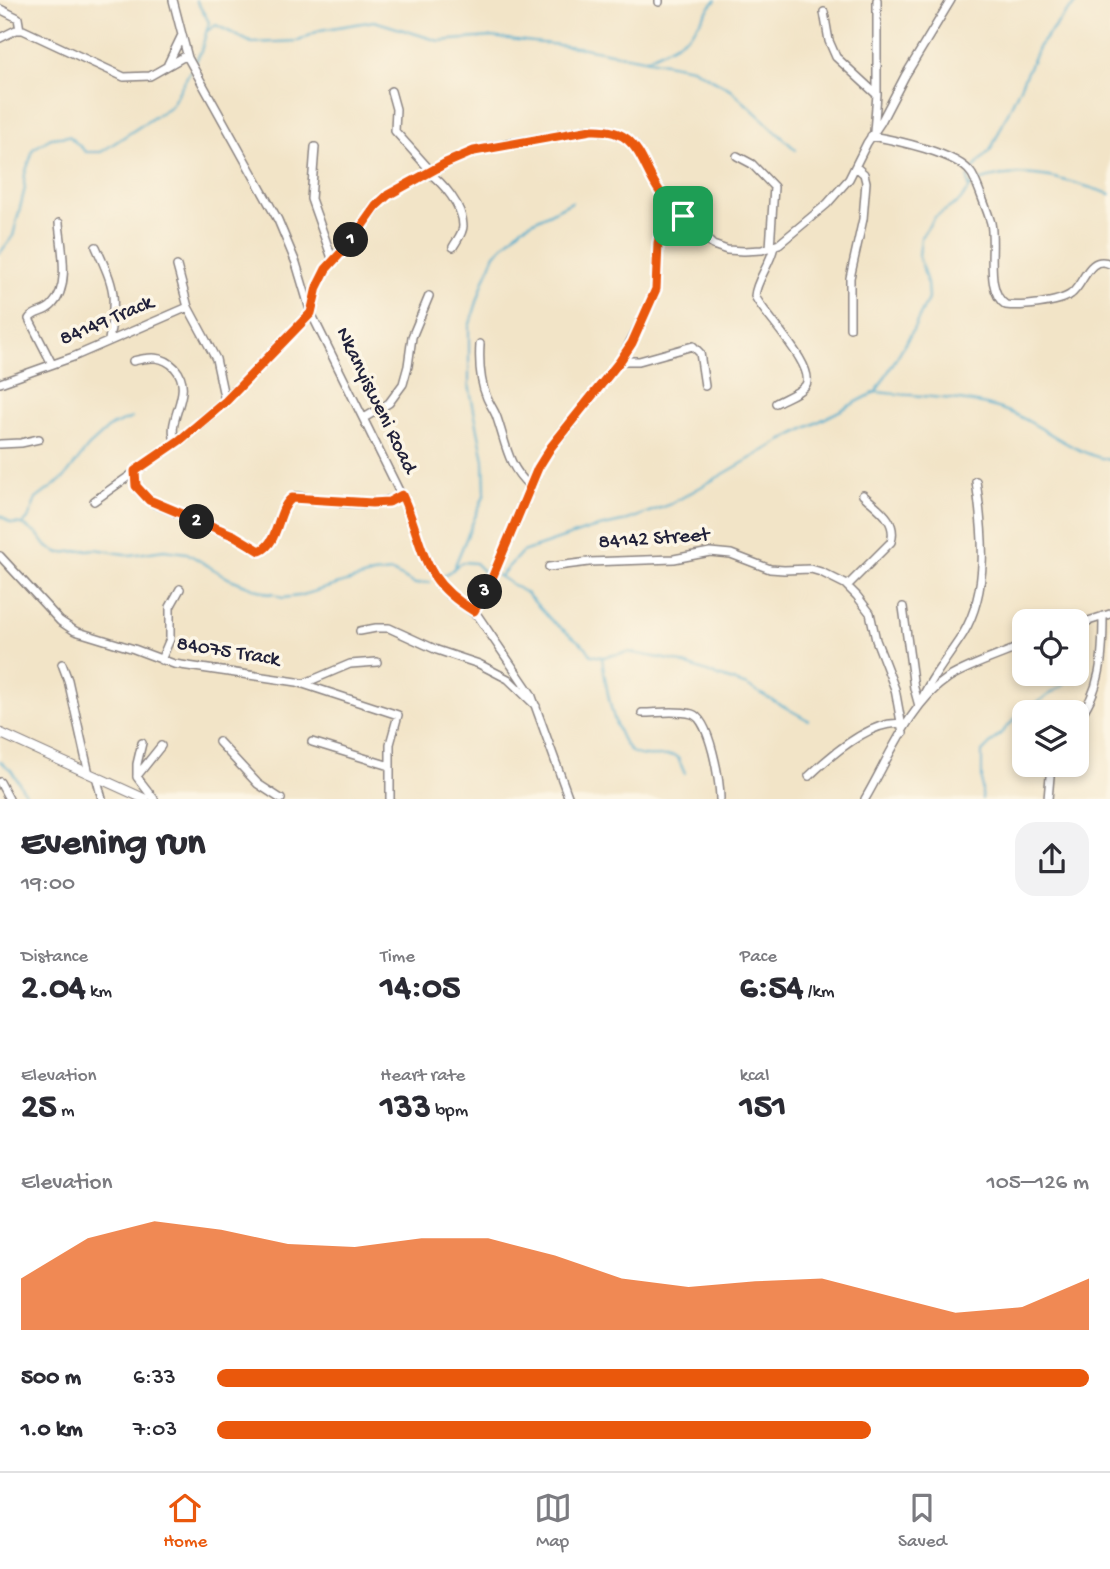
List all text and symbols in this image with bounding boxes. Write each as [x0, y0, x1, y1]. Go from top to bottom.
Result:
pin [653, 186, 713, 246]
icon: arrive [664, 197, 702, 235]
pin: 1 [334, 222, 368, 258]
text: 1 [347, 228, 354, 251]
street label: 84149 Track [57, 290, 160, 353]
street label: Nkanyisweni Road [329, 324, 422, 480]
pin: 2 [180, 504, 214, 540]
text: 2 [192, 510, 201, 533]
street label: 84142 Street [598, 523, 713, 556]
pin: 3 [468, 574, 503, 610]
text: 3 [480, 580, 489, 603]
map controls [1012, 609, 1089, 777]
button: locate [1012, 609, 1089, 686]
street label: 84075 Track [175, 633, 284, 674]
button: layers [1012, 700, 1089, 777]
button: share [1015, 822, 1089, 896]
text: Evening run [21, 823, 205, 867]
text: 19:00 [21, 871, 75, 898]
text: Distance [21, 946, 88, 969]
text: Time [380, 946, 415, 969]
text: Pace [740, 946, 777, 969]
text: 2.04 [21, 969, 86, 1010]
text: 14:05 [380, 969, 460, 1010]
text: 6:54 [740, 969, 803, 1010]
text: km [86, 981, 112, 1004]
text: /km [803, 981, 834, 1004]
text: Elevation [21, 1065, 97, 1088]
text: Heart rate [380, 1065, 465, 1088]
text: kcal [740, 1065, 769, 1088]
text: 25 [21, 1088, 57, 1129]
text: 133 [380, 1088, 431, 1129]
text: 151 [740, 1088, 786, 1129]
text: m [57, 1100, 75, 1123]
text: bpm [431, 1100, 468, 1123]
text: Elevation [21, 1170, 112, 1197]
text: 105–126 m [986, 1170, 1089, 1197]
text: 500 m [21, 1365, 81, 1392]
text: 6:33 [133, 1365, 176, 1392]
text: 1.0 km [21, 1417, 83, 1444]
text: 7:03 [133, 1417, 177, 1444]
tab: Home [163, 1489, 207, 1554]
tab: Map [534, 1489, 572, 1554]
tab: Saved [898, 1489, 947, 1554]

